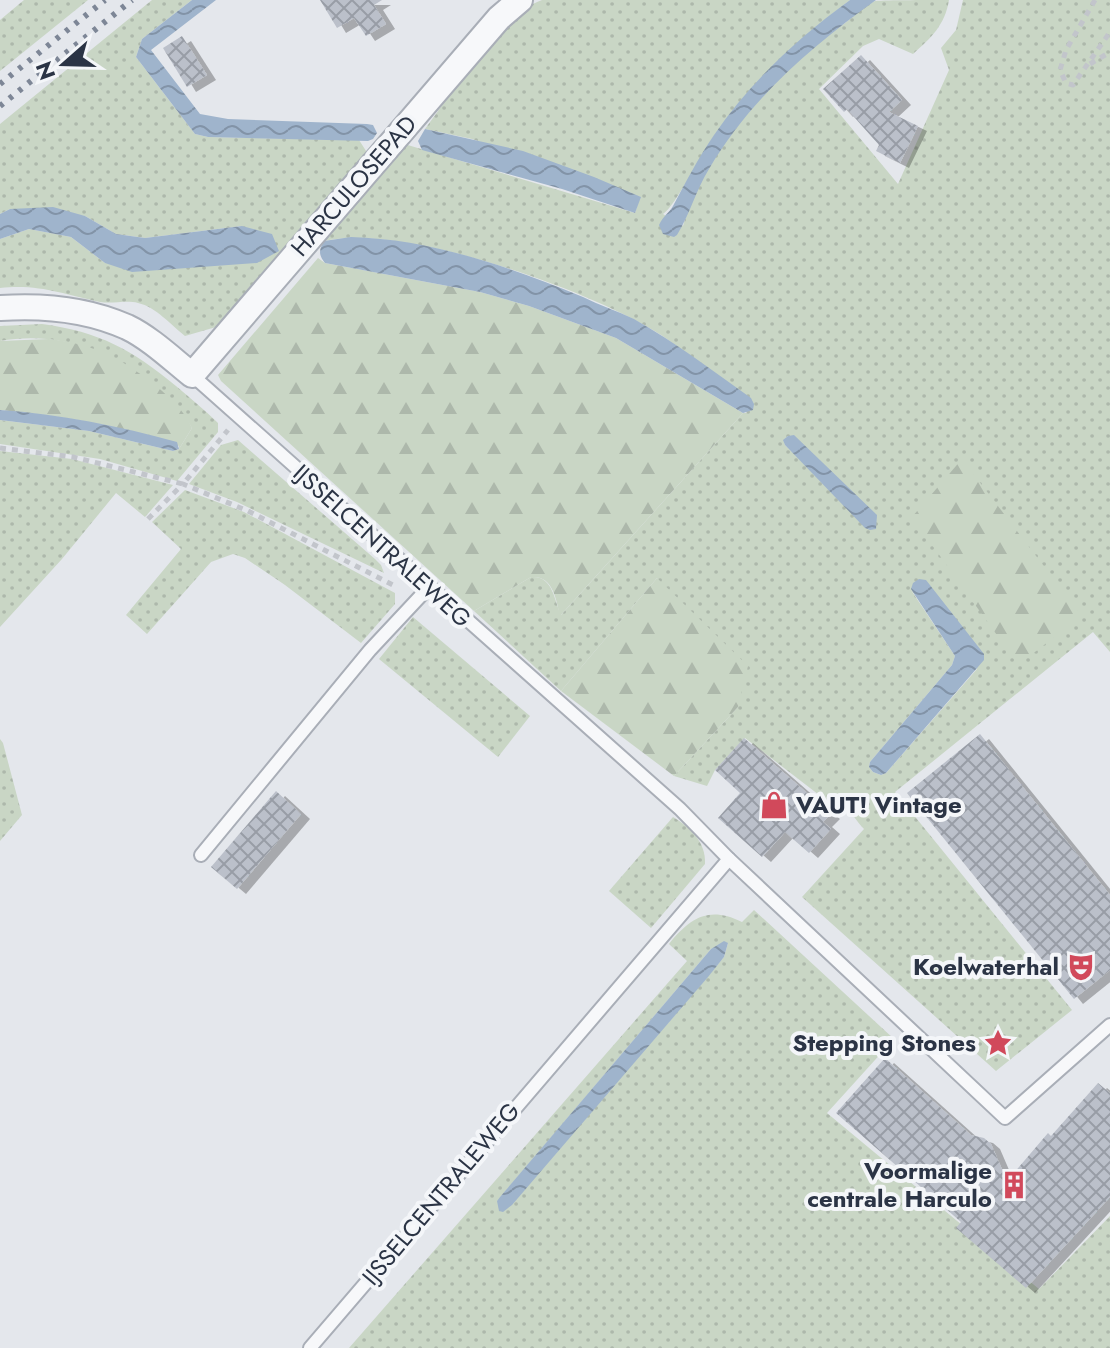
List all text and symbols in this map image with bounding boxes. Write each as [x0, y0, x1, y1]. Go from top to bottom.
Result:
north arrow [24, 24, 104, 104]
text: N [27, 57, 63, 85]
street label: HARCULOSEPAD [282, 107, 425, 264]
street label: IJSSELCENTRALEWEG [285, 456, 479, 635]
place label: VAUT! Vintage [795, 787, 962, 822]
shop icon: VAUT! Vintage [759, 790, 789, 820]
place label: Koelwaterhal [913, 949, 1059, 984]
theatre icon: Koelwaterhal [1066, 952, 1096, 982]
place label: Stepping Stones [792, 1025, 976, 1060]
place icon: Stepping Stones [983, 1028, 1013, 1058]
street label: IJSSELCENTRALEWEG [353, 1095, 528, 1293]
place label: Voormalige centrale Harculo [807, 1153, 992, 1216]
building icon: Voormalige centrale Harculo [999, 1170, 1029, 1200]

